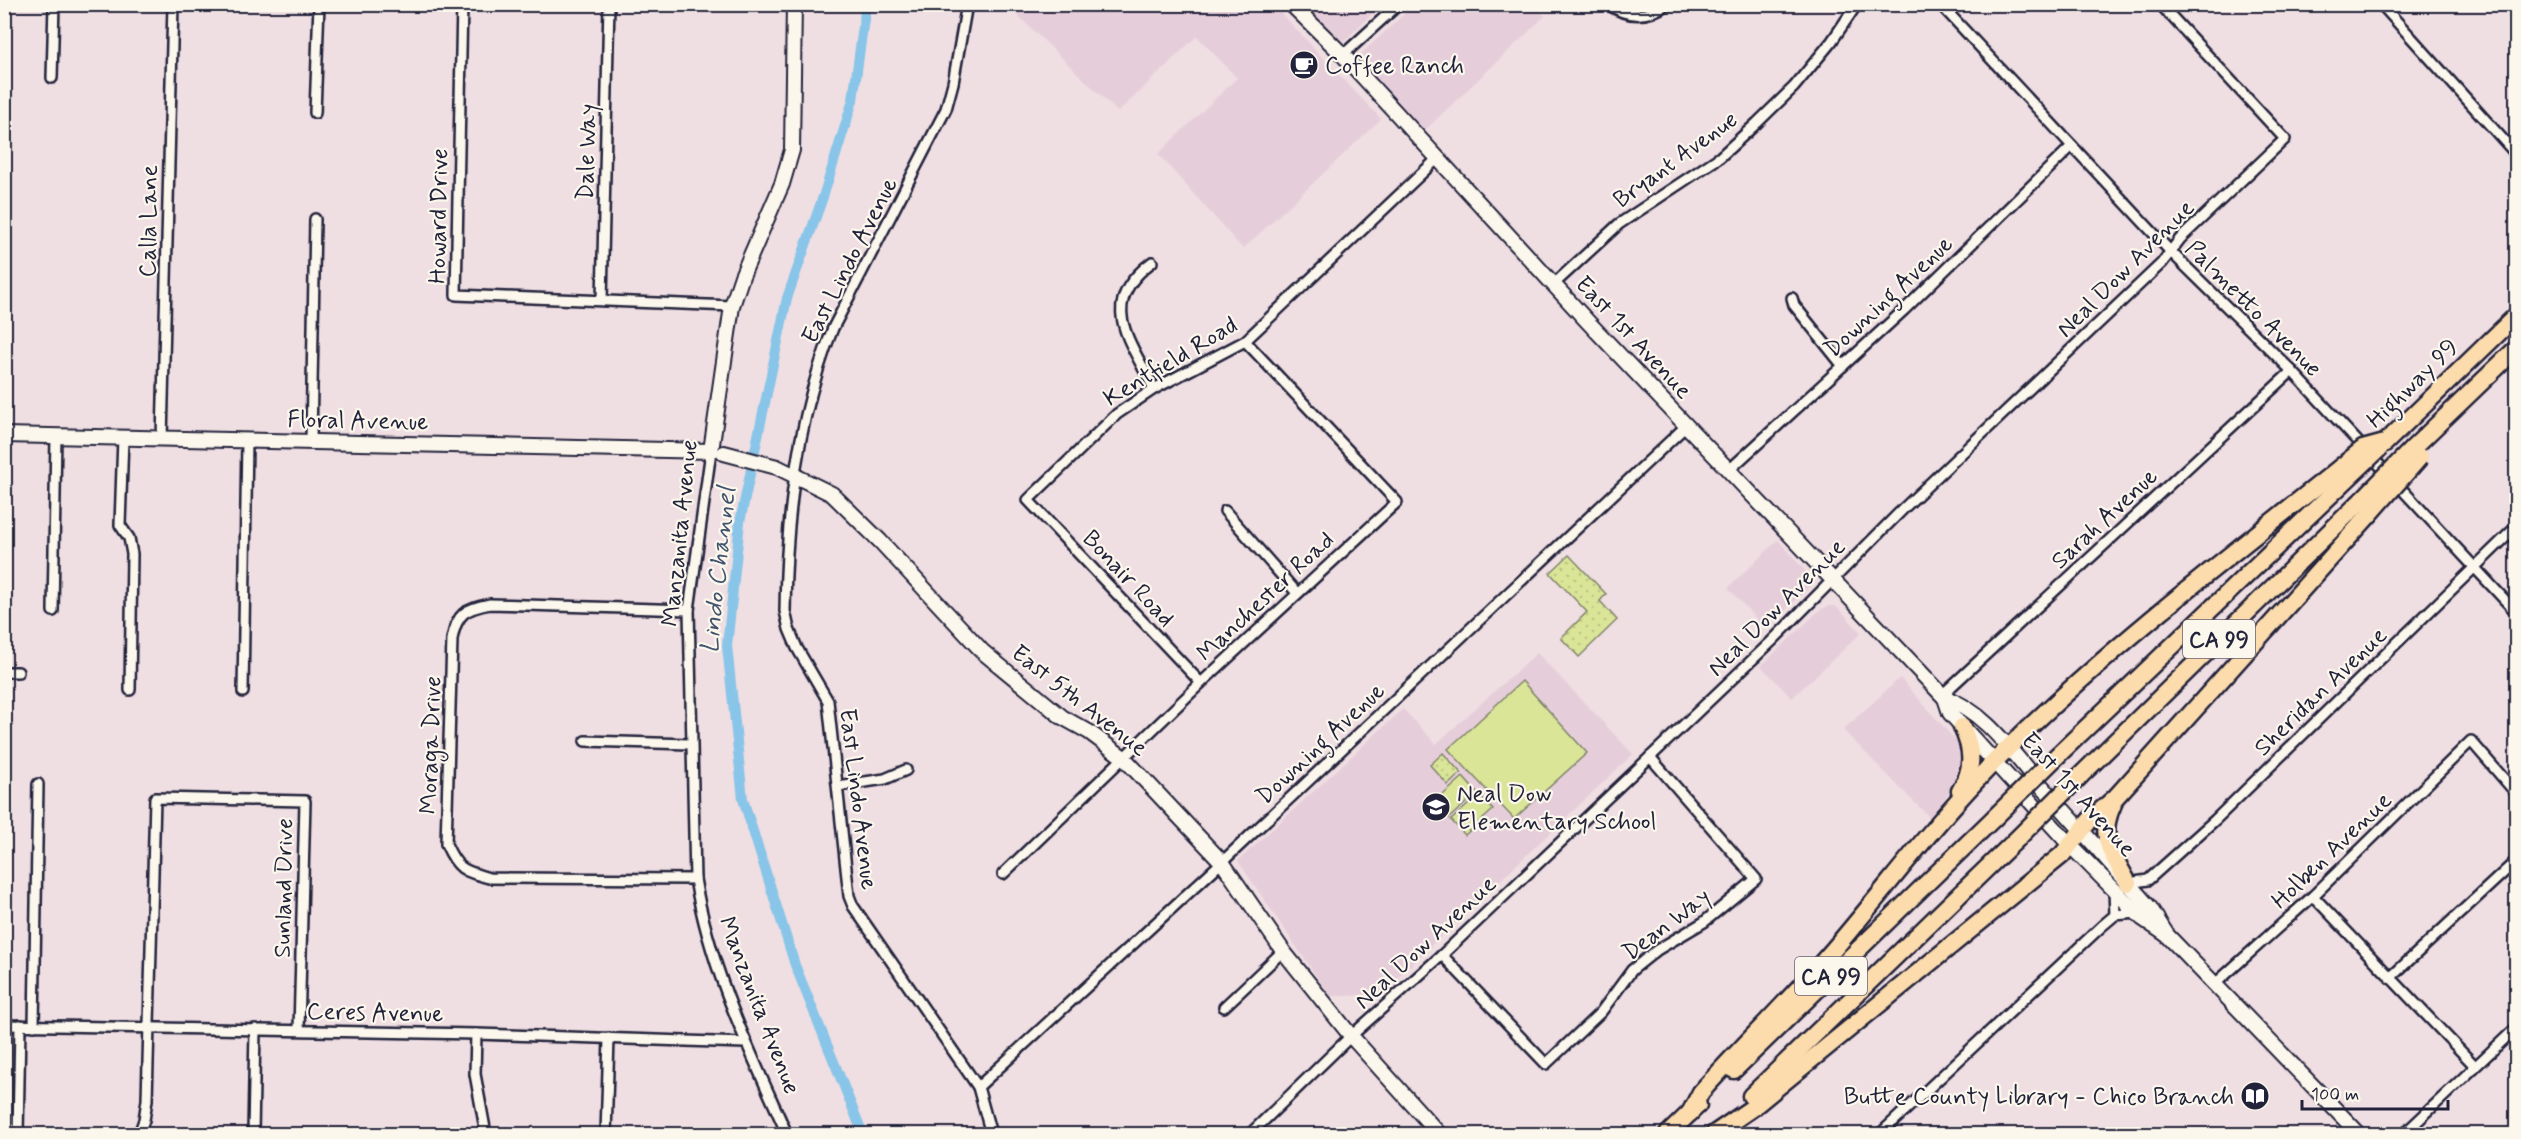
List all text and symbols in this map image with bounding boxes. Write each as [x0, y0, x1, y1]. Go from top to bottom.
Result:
cafe icon: Coffee Ranch [1288, 49, 1320, 81]
place label: Coffee Ranch [1325, 51, 1464, 82]
street label: Dale Way [570, 103, 605, 201]
street label: Bryant Avenue [1608, 105, 1744, 216]
street label: Howard Drive [423, 148, 456, 284]
street label: Calla Lane [133, 164, 166, 278]
street label: East Lindo Avenue [795, 172, 906, 349]
street label: Neal Dow Avenue [2050, 193, 2202, 345]
street label: Downing Avenue [1818, 229, 1962, 367]
street label: Palmetto Avenue [2178, 234, 2328, 384]
street label: East 1st Avenue [1568, 270, 1698, 406]
street label: Kentfield Road [1098, 310, 1243, 414]
street label: Highway 99 [2360, 333, 2468, 438]
street label: Floral Avenue [287, 405, 429, 438]
street label: Manzanita Avenue [655, 438, 706, 628]
street label: Sarah Avenue [2045, 462, 2165, 577]
water label: Lindo Channel [693, 483, 745, 655]
street label: Bonair Road [1075, 524, 1181, 634]
street label: Manchester Road [1191, 525, 1341, 669]
street label: Neal Dow Avenue [1701, 532, 1853, 684]
road number: CA 99 [2183, 620, 2255, 658]
street label: Sheridan Avenue [2248, 621, 2394, 763]
street label: East 5th Avenue [1004, 638, 1154, 764]
street label: Moraga Drive [414, 675, 451, 815]
street label: Downing Avenue [1250, 676, 1394, 814]
street label: East Lindo Avenue [831, 707, 884, 892]
street label: East 1st Avenue [2014, 726, 2142, 864]
place label: Neal Dow Elementary School [1457, 779, 1656, 838]
street label: Holben Avenue [2265, 786, 2399, 916]
school or university icon: Neal Dow Elementary School [1420, 791, 1452, 823]
street label: Sunland Drive [268, 818, 301, 958]
street label: Neal Dow Avenue [1348, 869, 1504, 1017]
street label: Dean Way [1617, 882, 1717, 968]
street label: Manzanita Avenue [710, 912, 807, 1099]
road number: CA 99 [1795, 957, 1867, 995]
street label: Ceres Avenue [306, 997, 444, 1030]
scale bar [2302, 1073, 2448, 1111]
library icon: Butte County Library - Chico Branch [2239, 1080, 2271, 1112]
place label: Butte County Library - Chico Branch [1844, 1082, 2234, 1113]
text: 100 m [2311, 1083, 2359, 1107]

